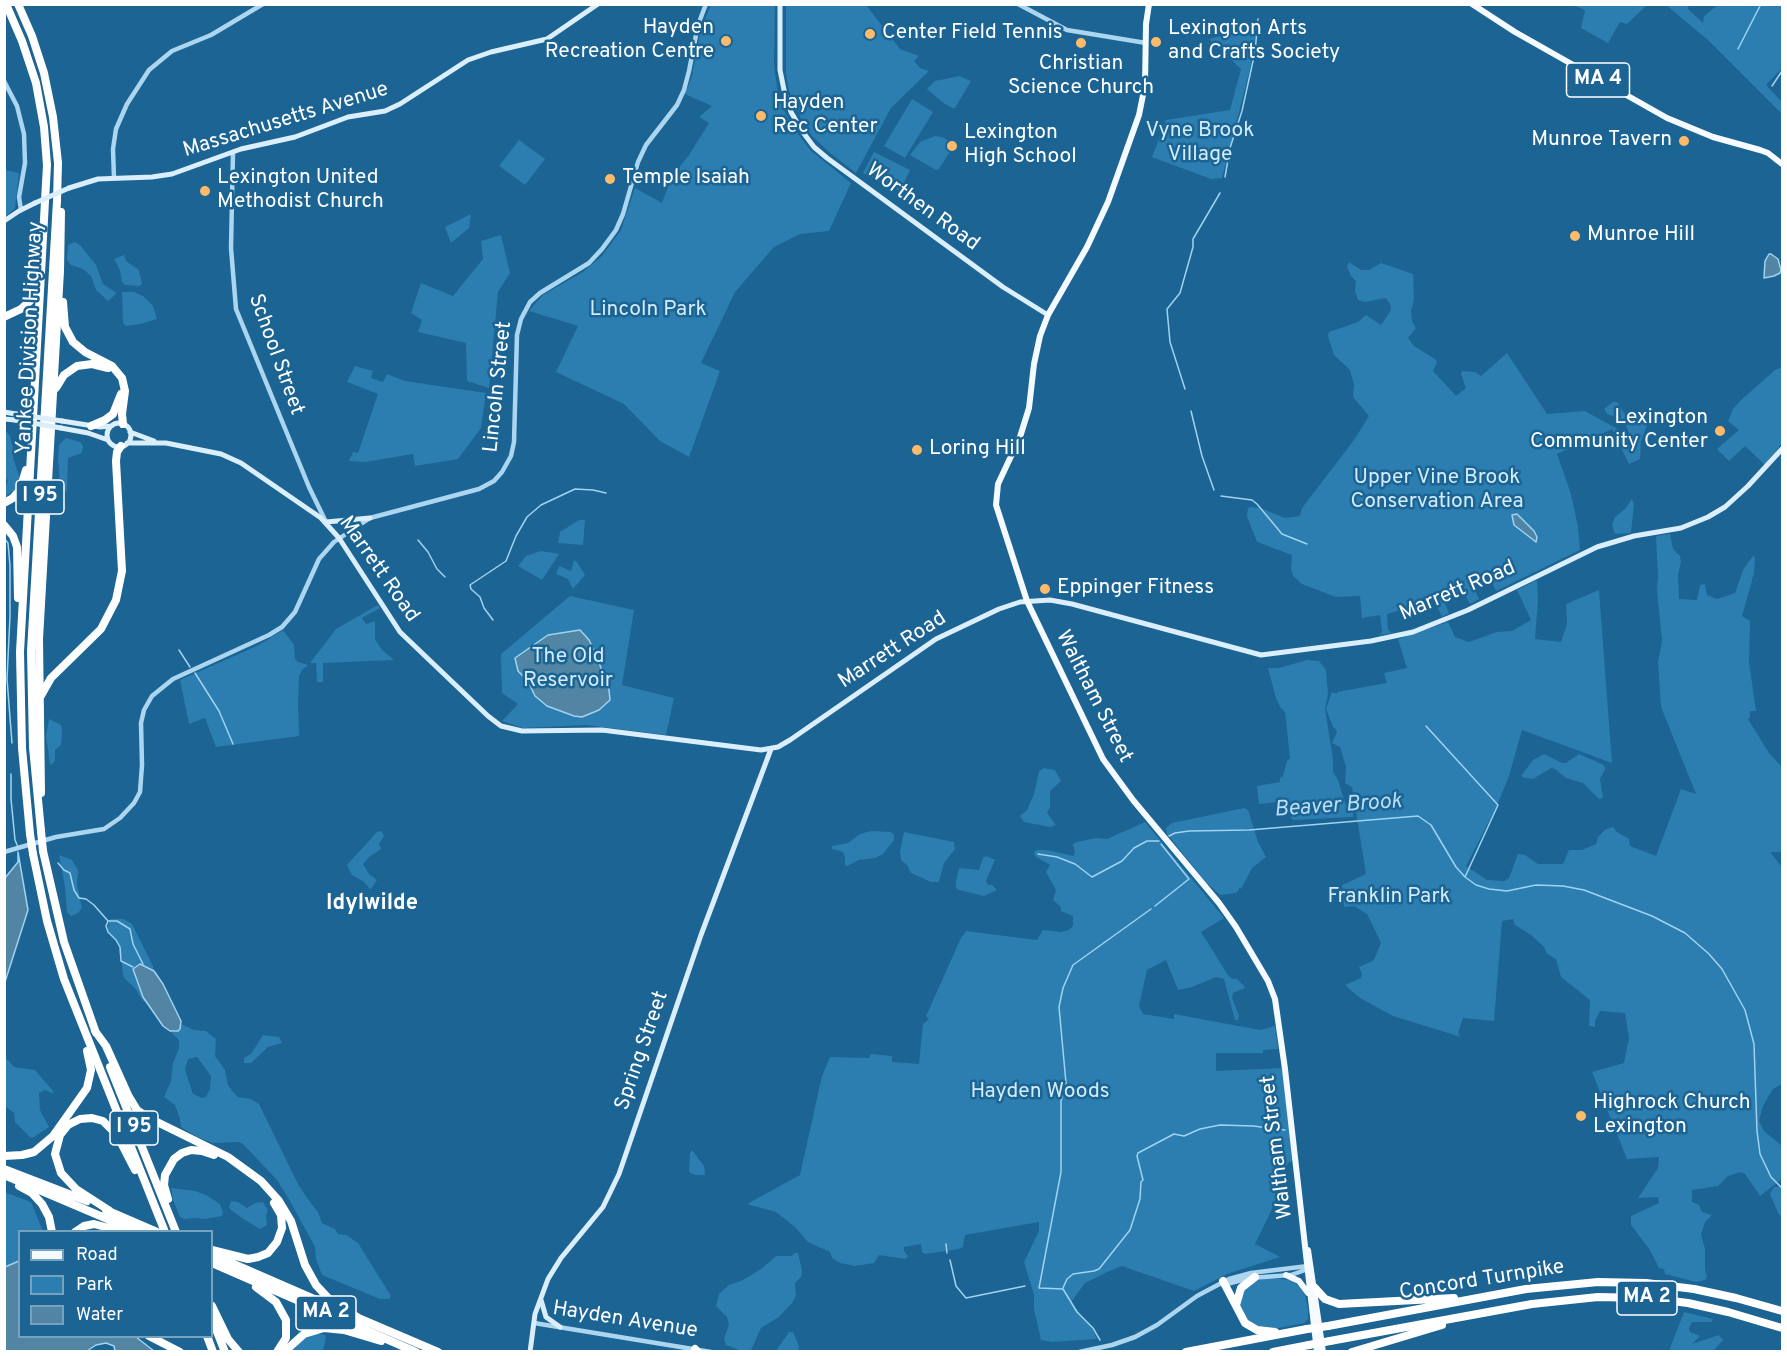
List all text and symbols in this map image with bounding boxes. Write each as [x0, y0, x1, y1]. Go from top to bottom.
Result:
place label: Hayden Recreation Centre [545, 16, 714, 66]
place label: Lexington Arts and Crafts Society [1168, 17, 1340, 67]
place label: Center Field Tennis [882, 21, 1063, 47]
marker: Center Field Tennis [863, 27, 877, 41]
marker: Hayden Recreation Centre [719, 34, 733, 48]
marker: Lexington Arts and Crafts Society [1149, 35, 1163, 49]
marker: Christian Science Church [1074, 36, 1088, 50]
place label: Christian Science Church [1008, 52, 1154, 102]
road number: MA 4 [1566, 63, 1630, 97]
street label: Massachusetts Avenue [180, 78, 392, 164]
place label: Hayden Rec Center [773, 91, 878, 141]
marker: Hayden Rec Center [754, 109, 768, 123]
park label: Vyne Brook Village [1146, 119, 1254, 169]
place label: Lexington High School [964, 121, 1077, 171]
place label: Munroe Tavern [1531, 128, 1672, 154]
marker: Munroe Tavern [1677, 134, 1691, 148]
marker: Lexington High School [945, 139, 959, 153]
street label: Worthen Road [860, 158, 984, 258]
place label: Lexington United Methodist Church [217, 166, 384, 216]
place label: Temple Isaiah [622, 166, 750, 192]
marker: Temple Isaiah [603, 172, 617, 186]
marker: Lexington United Methodist Church [198, 184, 212, 198]
street label: Yankee Division Highway [12, 221, 50, 455]
place label: Munroe Hill [1587, 223, 1695, 249]
marker: Munroe Hill [1568, 229, 1582, 243]
street label: School Street [241, 291, 309, 419]
park label: Lincoln Park [589, 298, 707, 324]
street label: Lincoln Street [480, 320, 518, 454]
place label: Lexington Community Center [1530, 406, 1708, 456]
marker: Lexington Community Center [1713, 424, 1727, 438]
place label: Loring Hill [929, 437, 1026, 463]
marker: Loring Hill [910, 443, 924, 457]
park label: Upper Vine Brook Conservation Area [1350, 466, 1524, 516]
road number: I 95 [16, 480, 64, 514]
street label: Marrett Road [332, 512, 424, 628]
street label: Marrett Road [1396, 556, 1520, 628]
place label: Eppinger Fitness [1057, 576, 1214, 602]
marker: Eppinger Fitness [1038, 582, 1052, 596]
street label: Marrett Road [834, 607, 952, 695]
street label: Waltham Street [1049, 627, 1137, 767]
park label: The Old Reservoir [523, 645, 613, 695]
water label: Beaver Brook [1273, 789, 1403, 825]
park label: Franklin Park [1327, 885, 1451, 911]
district label: Idylwilde [326, 892, 418, 918]
street label: Spring Street [611, 988, 675, 1114]
street label: Waltham Street [1257, 1074, 1299, 1220]
park label: Hayden Woods [970, 1080, 1110, 1106]
place label: Highrock Church Lexington [1593, 1091, 1751, 1141]
marker: Highrock Church Lexington [1574, 1109, 1588, 1123]
road number: I 95 [110, 1111, 158, 1145]
legend [18, 1230, 213, 1338]
text: Road [76, 1244, 118, 1267]
street label: Concord Turnpike [1398, 1256, 1566, 1306]
text: Park [76, 1274, 113, 1297]
road number: MA 2 [1617, 1281, 1677, 1315]
road number: MA 2 [296, 1296, 356, 1330]
street label: Hayden Avenue [551, 1297, 699, 1345]
text: Water [76, 1304, 123, 1327]

